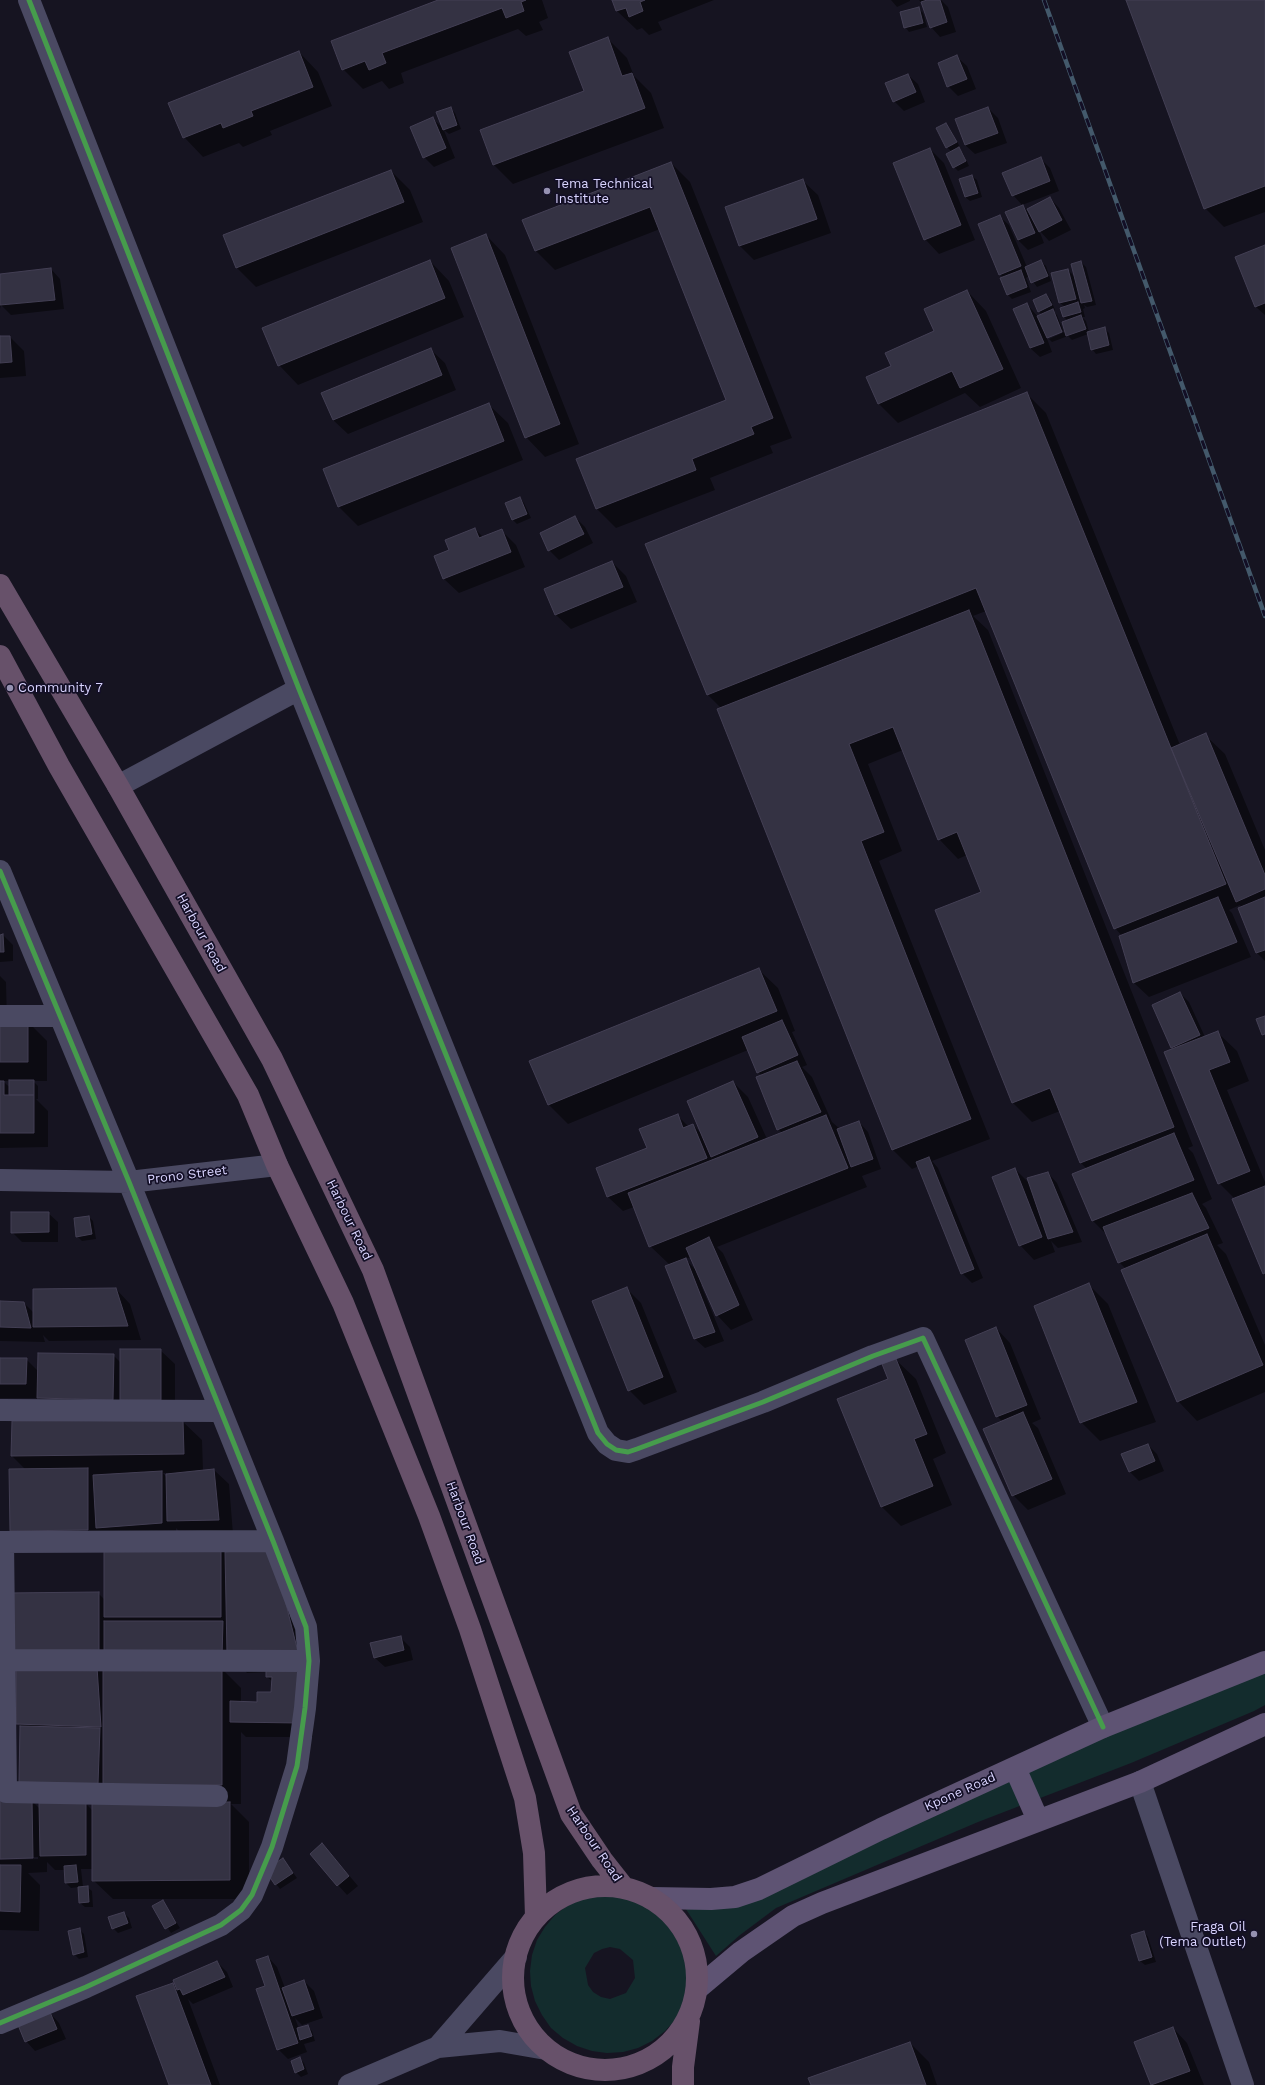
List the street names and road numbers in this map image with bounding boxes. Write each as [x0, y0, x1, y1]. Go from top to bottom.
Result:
street label: Harbour Road [173, 891, 229, 975]
street label: Prono Street [146, 1162, 228, 1188]
street label: Harbour Road [323, 1177, 375, 1263]
street label: Harbour Road [443, 1479, 487, 1567]
street label: Kpone Road [922, 1769, 998, 1815]
street label: Harbour Road [563, 1803, 625, 1885]

